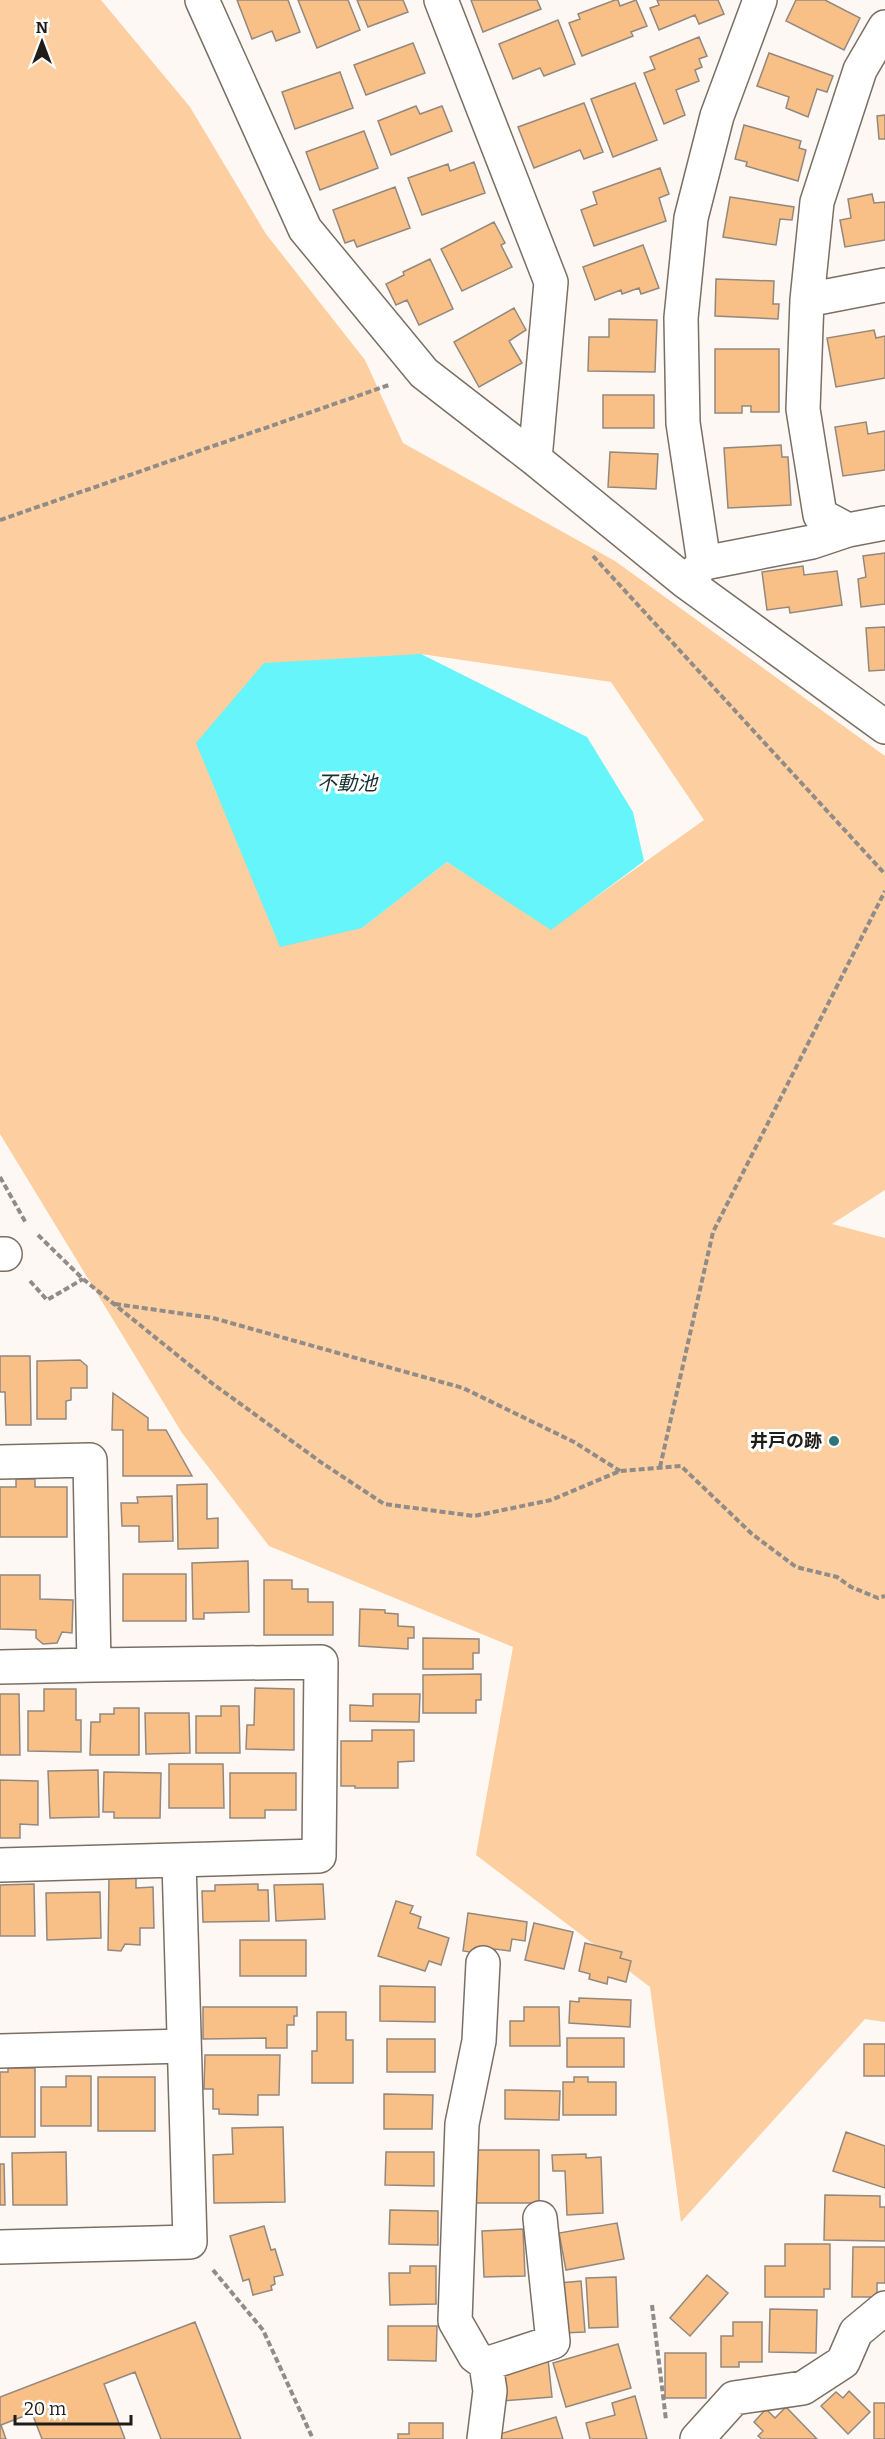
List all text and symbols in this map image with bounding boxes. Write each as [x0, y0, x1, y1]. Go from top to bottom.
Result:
north arrow [12, 12, 72, 72]
text: N [36, 18, 48, 37]
water label: 不動池 [317, 771, 379, 795]
place label: 井戸の跡 [750, 1430, 822, 1452]
marker: 井戸の跡 [827, 1434, 841, 1448]
scale bar [15, 2388, 130, 2426]
text: 20 m [24, 2398, 66, 2420]

